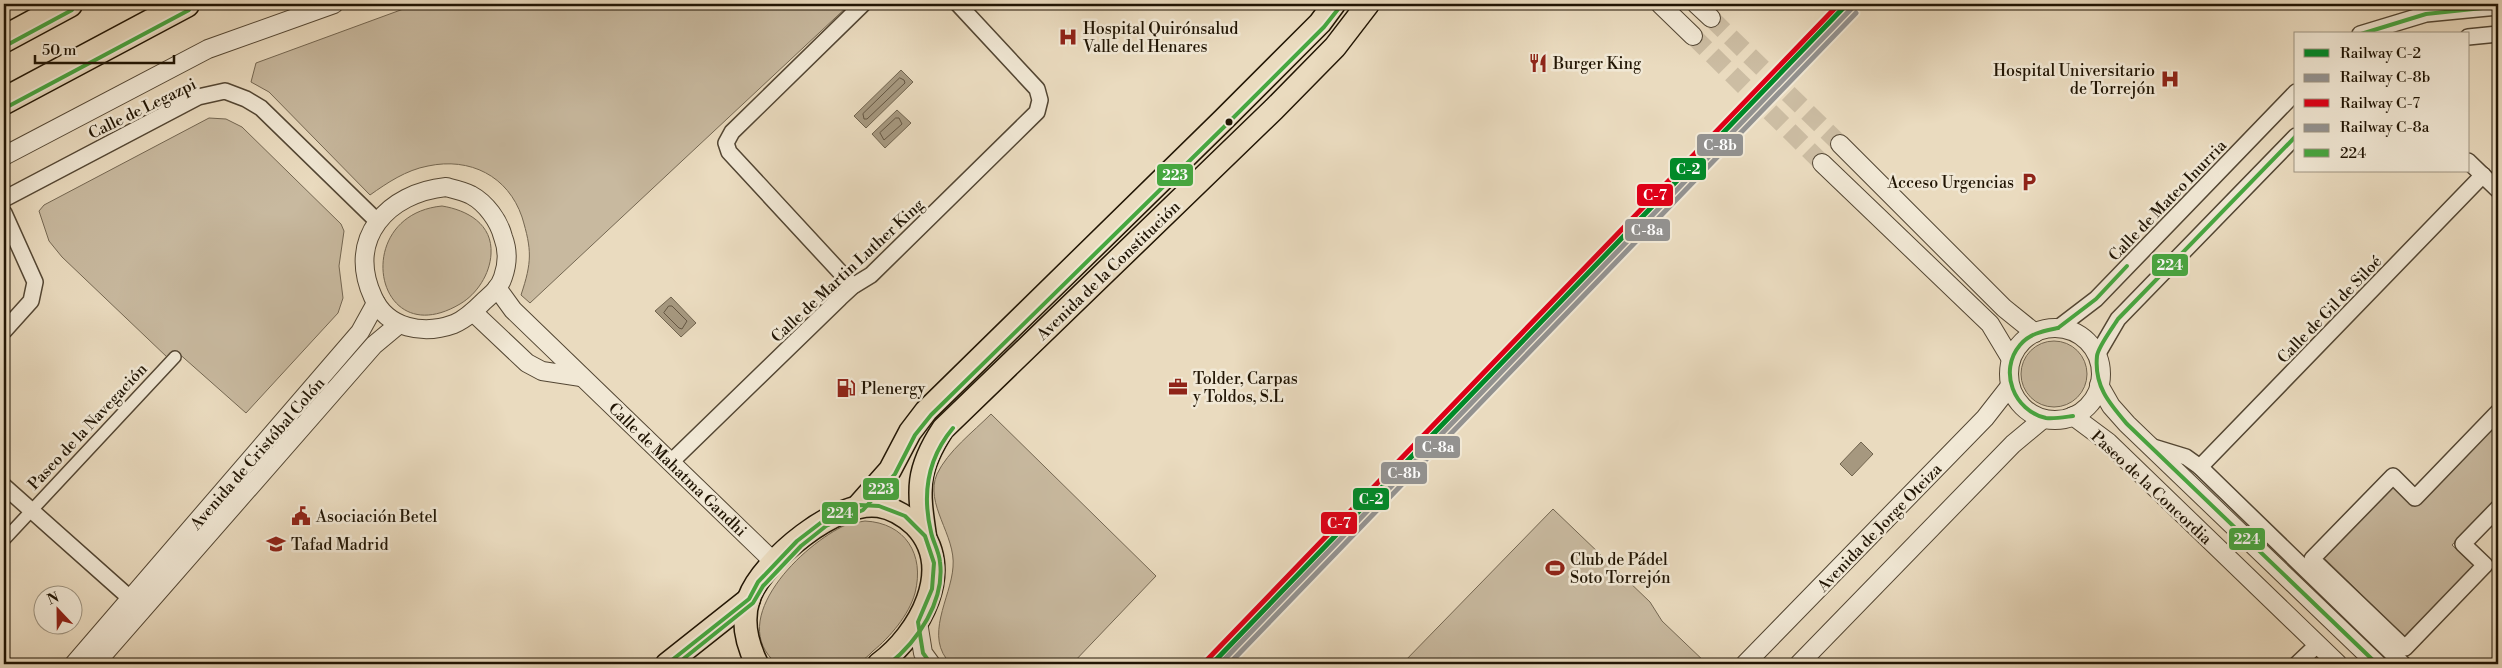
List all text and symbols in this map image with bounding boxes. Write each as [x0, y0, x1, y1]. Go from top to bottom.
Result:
place label: Hospital Quirónsalud Valle del Henares [1082, 19, 1238, 57]
hospital icon: Hospital Quirónsalud Valle del Henares [1057, 26, 1079, 48]
scale bar [35, 32, 174, 64]
legend [2294, 32, 2470, 172]
text: 50 m [42, 41, 76, 60]
text: Railway C-2 [2340, 44, 2421, 63]
restaurant icon: Burger King [1527, 52, 1549, 74]
place label: Burger King [1552, 54, 1642, 74]
place label: Hospital Universitario de Torrejón [1993, 61, 2155, 99]
hospital icon: Hospital Universitario de Torrejón [2159, 68, 2181, 90]
text: Railway C-8b [2340, 68, 2430, 87]
street label: Calle de Legazpi [85, 74, 200, 144]
text: Railway C-7 [2340, 94, 2421, 113]
unlabelled marker [1224, 117, 1234, 127]
text: Railway C-8a [2340, 118, 2430, 137]
line badge: C-8b [1696, 133, 1744, 157]
street label: Calle de Mateo Inurria [2105, 135, 2231, 266]
text: C-8b [1703, 137, 1737, 155]
text: 224 [2340, 144, 2366, 163]
line badge: C-2 [1669, 157, 1707, 181]
text: C-2 [1676, 161, 1701, 179]
line badge: 223 [1156, 163, 1194, 187]
text: 223 [1162, 167, 1188, 185]
parking icon: Acceso Urgencias [2018, 171, 2040, 193]
place label: Acceso Urgencias [1887, 173, 2014, 193]
line badge: C-7 [1636, 183, 1674, 207]
text: C-7 [1643, 187, 1668, 205]
street label: Calle de Martin Luther King [767, 194, 929, 347]
street label: Avenida de la Constitución [1032, 197, 1185, 345]
line badge: C-8a [1624, 218, 1671, 242]
text: C-8a [1631, 222, 1664, 240]
street label: Calle de Gil de Siloé [2273, 252, 2386, 368]
line badge: 224 [2151, 253, 2189, 277]
text: 224 [2157, 257, 2184, 275]
street label: Paseo de la Navegación [24, 359, 152, 494]
place label: Tolder, Carpas y Toldos, S.L [1192, 369, 1298, 407]
street label: Avenida de Cristóbal Colón [185, 373, 330, 535]
office icon: Tolder, Carpas y Toldos, S.L [1167, 376, 1189, 398]
fuel station icon: Plenergy [835, 377, 857, 399]
place label: Plenergy [861, 379, 925, 399]
street label: Calle de Mahatma Gandhi [604, 398, 751, 541]
street label: Paseo de la Concordia [2087, 427, 2217, 550]
line badge: C-8a [1414, 435, 1461, 459]
text: C-8a [1422, 439, 1455, 457]
street label: Avenida de Jorge Oteiza [1812, 459, 1947, 597]
line badge: C-8b [1380, 461, 1428, 485]
text: C-8b [1387, 465, 1421, 483]
line badge: 223 [862, 477, 900, 501]
text: 223 [868, 481, 894, 499]
line badge: C-2 [1352, 487, 1390, 511]
text: C-2 [1359, 491, 1384, 509]
line badge: 224 [821, 501, 859, 525]
public building icon: Asociación Betel [290, 505, 312, 527]
text: 224 [827, 505, 854, 523]
place label: Asociación Betel [315, 507, 438, 527]
line badge: C-7 [1320, 511, 1358, 535]
text: C-7 [1327, 515, 1352, 533]
line badge: 224 [2228, 527, 2266, 551]
text: 224 [2234, 531, 2261, 549]
school or university icon: Tafad Madrid [265, 533, 287, 555]
place label: Tafad Madrid [291, 535, 389, 555]
place label: Club de Pádel Soto Torrejón [1570, 550, 1671, 588]
sports icon: Club de Pádel Soto Torrejón [1544, 557, 1566, 579]
north arrow [32, 586, 82, 636]
text: N [45, 588, 62, 609]

